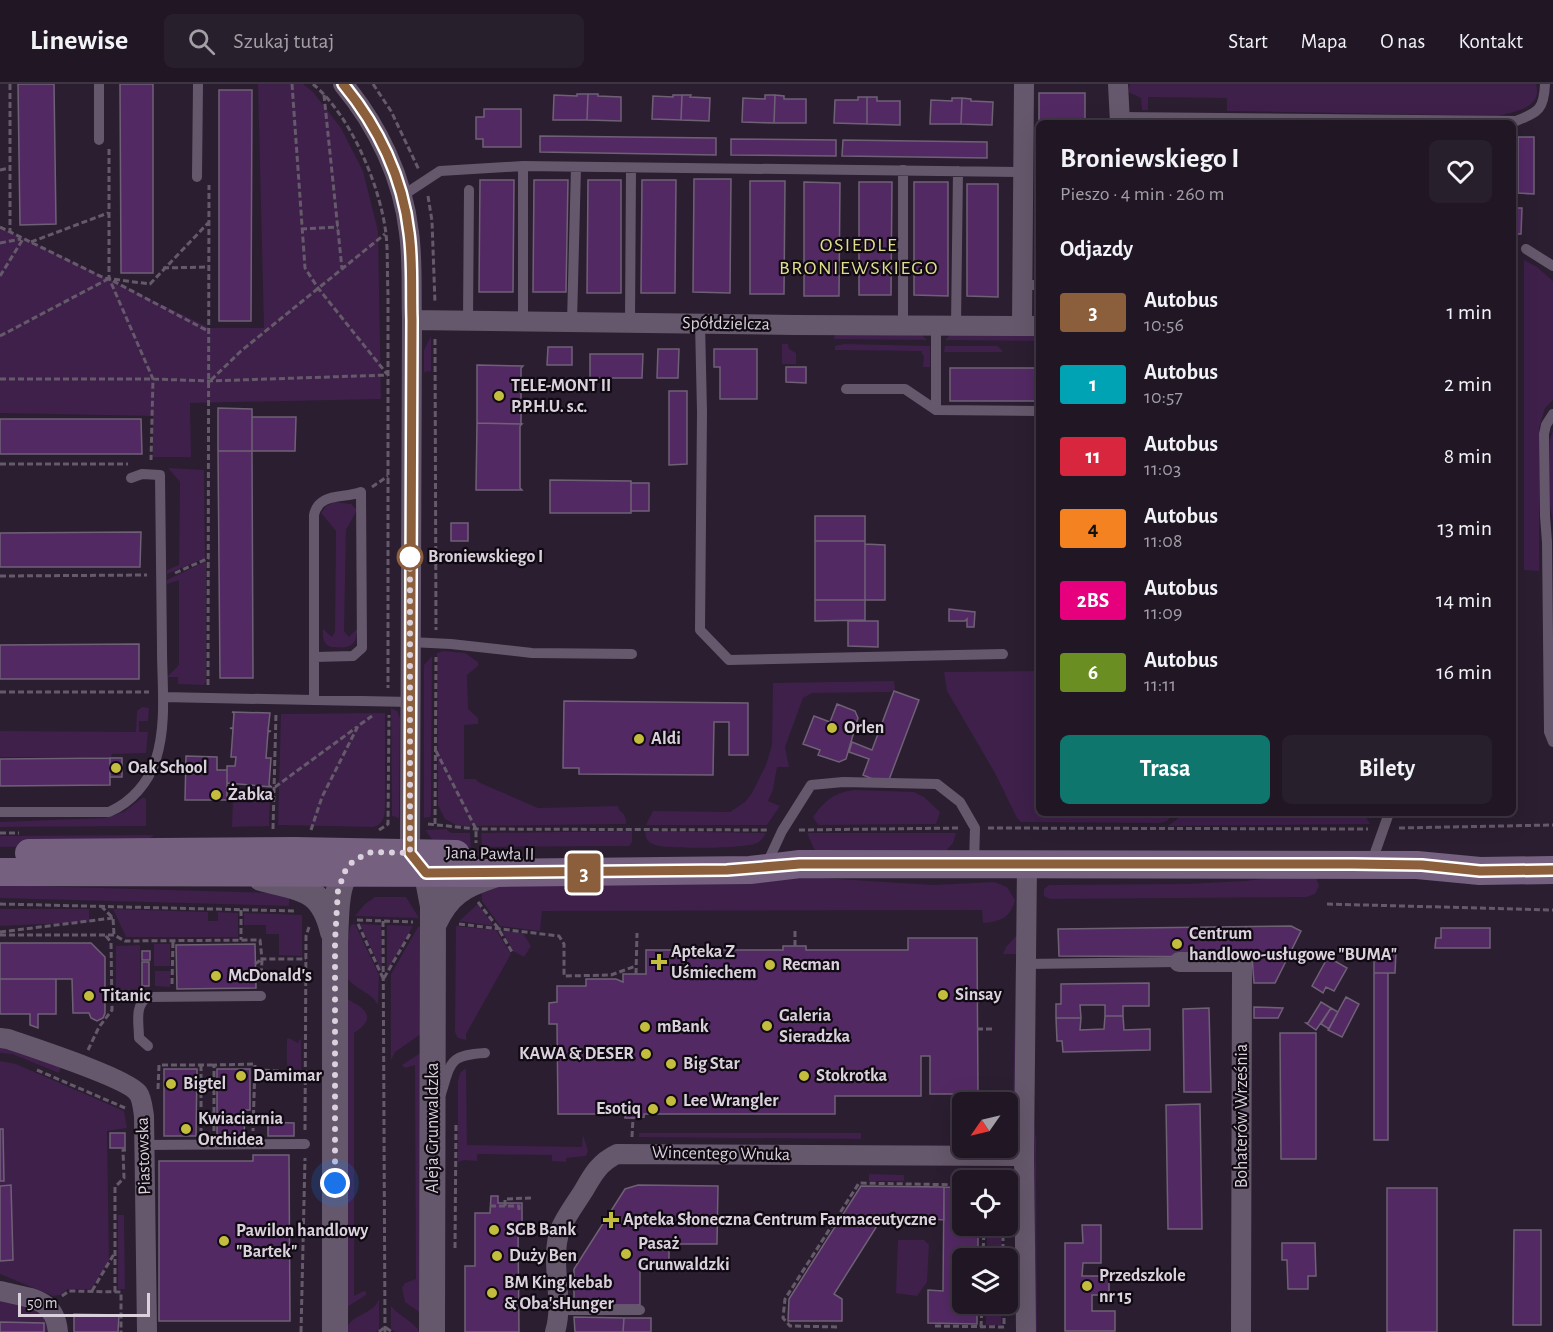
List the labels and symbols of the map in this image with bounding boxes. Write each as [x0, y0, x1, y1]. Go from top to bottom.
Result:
district label: OSIEDLE BRONIEWSKIEGO [779, 235, 939, 278]
street label: Spółdzielcza [682, 314, 770, 334]
place label: TELE-MONT II P.P.H.U. s.c. [511, 377, 611, 416]
marker: TELE-MONT II P.P.H.U. s.c. [492, 389, 506, 403]
marker: Broniewskiego I [397, 544, 423, 570]
place label: Broniewskiego I [428, 548, 543, 566]
place label: Orlen [844, 719, 884, 737]
marker: Orlen [825, 721, 839, 735]
place label: Aldi [651, 730, 681, 748]
marker: Aldi [632, 732, 646, 746]
place label: Oak School [128, 759, 207, 777]
marker: Oak School [109, 761, 123, 775]
place label: Żabka [228, 783, 274, 804]
marker: Żabka [209, 788, 223, 802]
street label: Jana Pawła II [446, 844, 534, 864]
line badge: 3 [564, 854, 604, 892]
place label: Centrum handlowo-usługowe "BUMA" [1189, 925, 1397, 964]
marker: Centrum handlowo-usługowe "BUMA" [1170, 937, 1184, 951]
place label: Apteka Z Uśmiechem [671, 943, 757, 982]
marker: Apteka Z Uśmiechem [652, 955, 666, 969]
place label: Recman [782, 956, 840, 974]
marker: Recman [763, 958, 777, 972]
place label: McDonald's [228, 967, 312, 985]
marker: McDonald's [209, 969, 223, 983]
place label: Sinsay [955, 986, 1003, 1004]
place label: Titanic [101, 987, 151, 1005]
marker: Sinsay [936, 988, 950, 1002]
marker: Titanic [82, 989, 96, 1003]
place label: Galeria Sieradzka [779, 1007, 851, 1046]
place label: mBank [657, 1018, 709, 1036]
marker: Galeria Sieradzka [760, 1019, 774, 1033]
marker: mBank [638, 1020, 652, 1034]
street label: Bohaterów Września [1233, 1044, 1251, 1188]
place label: KAWA & DESER [519, 1045, 634, 1063]
marker: KAWA & DESER [639, 1047, 653, 1061]
place label: Big Star [683, 1055, 740, 1073]
marker: Big Star [664, 1057, 678, 1071]
street label: Aleja Grunwaldzka [424, 1063, 442, 1193]
place label: Damimar [253, 1067, 323, 1085]
place label: Stokrotka [816, 1067, 888, 1085]
marker: Damimar [234, 1069, 248, 1083]
marker: Stokrotka [797, 1069, 811, 1083]
place label: Bigtel [183, 1075, 226, 1093]
marker: Bigtel [164, 1077, 178, 1091]
place label: Lee Wrangler [683, 1092, 779, 1110]
north arrow [952, 1092, 1018, 1158]
marker: Lee Wrangler [664, 1094, 678, 1108]
place label: Esotiq [596, 1100, 641, 1118]
marker: Esotiq [646, 1102, 660, 1116]
place label: Kwiaciarnia Orchidea [198, 1110, 284, 1149]
street label: Piastowska [134, 1117, 154, 1195]
marker: Kwiaciarnia Orchidea [179, 1122, 193, 1136]
street label: Wincentego Wnuka [652, 1144, 790, 1164]
your location [320, 1168, 350, 1198]
place label: Apteka Słoneczna Centrum Farmaceutyczne [623, 1211, 937, 1229]
marker: Apteka Słoneczna Centrum Farmaceutyczne [604, 1213, 618, 1227]
place label: SGB Bank [506, 1221, 576, 1239]
place label: Pawilon handlowy "Bartek" [236, 1222, 369, 1261]
marker: SGB Bank [487, 1223, 501, 1237]
marker: Pawilon handlowy "Bartek" [217, 1234, 231, 1248]
place label: Pasaż Grunwaldzki [638, 1235, 730, 1274]
place label: Duży Ben [509, 1247, 577, 1265]
marker: Pasaż Grunwaldzki [619, 1247, 633, 1261]
marker: Duży Ben [490, 1249, 504, 1263]
place label: Przedszkole nr 15 [1099, 1267, 1186, 1306]
place label: BM King kebab & Oba'sHunger [504, 1274, 614, 1313]
marker: Przedszkole nr 15 [1080, 1279, 1094, 1293]
marker: BM King kebab & Oba'sHunger [485, 1286, 499, 1300]
scale bar [18, 1290, 150, 1318]

